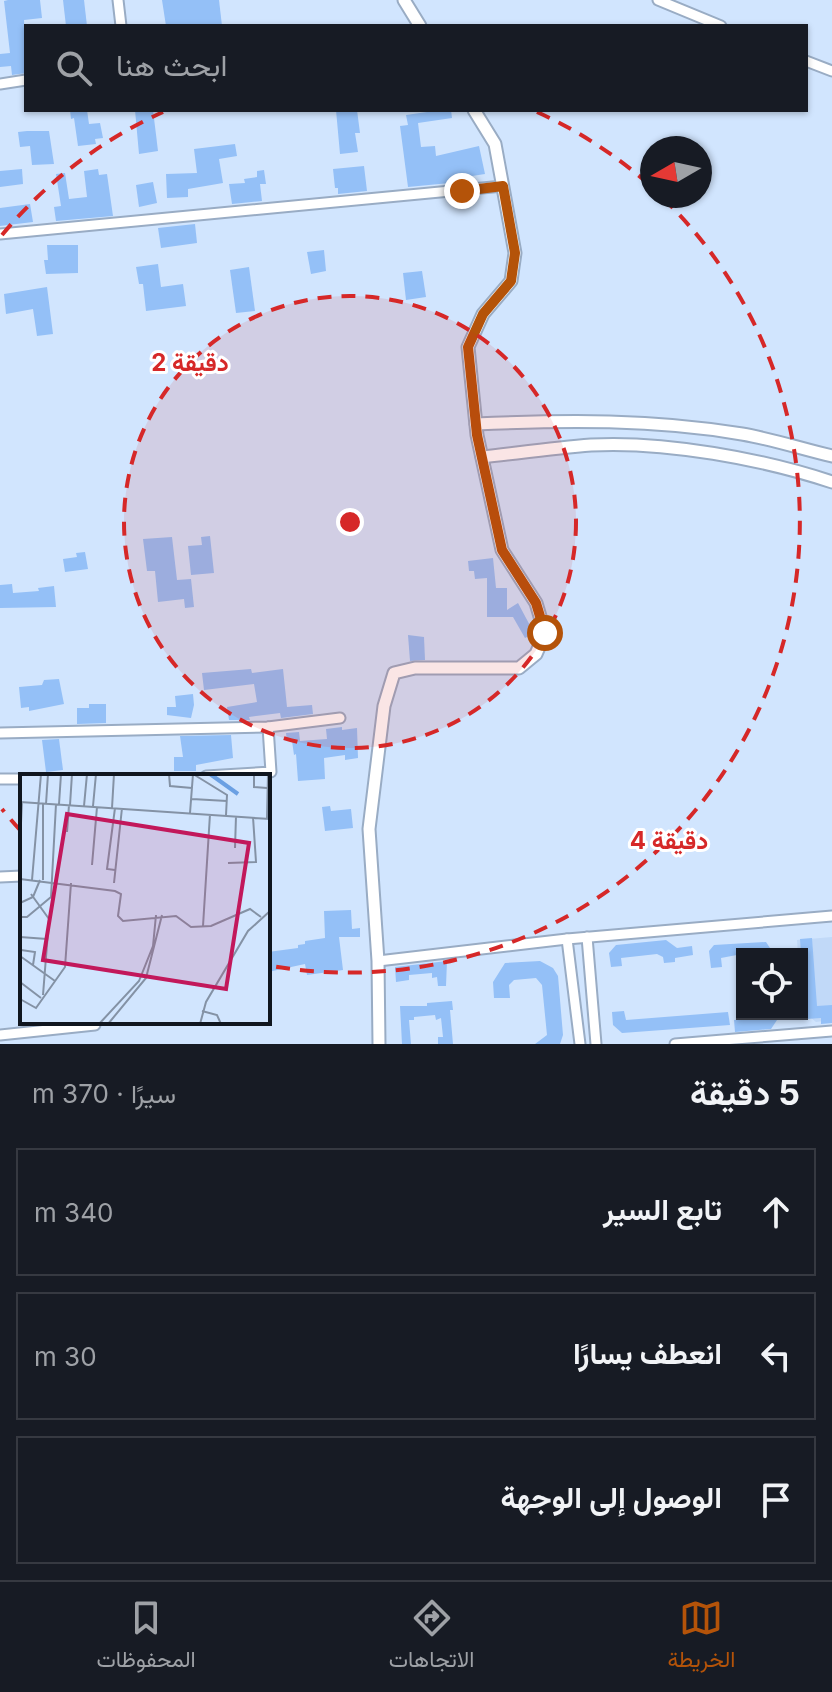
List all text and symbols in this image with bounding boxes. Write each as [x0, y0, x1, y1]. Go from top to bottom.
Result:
search box [24, 24, 808, 112]
icon: search [52, 46, 96, 90]
text: ابحث هنا [116, 47, 227, 83]
north arrow [640, 136, 712, 208]
route end [444, 173, 480, 209]
text: 2 دقيقة [151, 348, 229, 377]
centre of rings [336, 508, 364, 536]
route start [527, 615, 563, 651]
inset map [20, 774, 270, 1024]
text: 4 دقيقة [630, 826, 708, 855]
map controls [736, 948, 808, 1020]
button: locate [736, 948, 808, 1020]
text: 5 دقيقة [690, 1072, 800, 1113]
text: سيرًا · 370 m [32, 1078, 176, 1109]
icon: ahead [754, 1190, 798, 1234]
text: تابع السير [603, 1191, 722, 1227]
text: 340 m [34, 1197, 113, 1228]
icon: left [754, 1334, 798, 1378]
text: انعطف يسارًا [573, 1335, 722, 1371]
text: 30 m [34, 1341, 97, 1372]
icon: arrive [754, 1478, 798, 1522]
text: الوصول إلى الوجهة [500, 1479, 722, 1515]
tab: المحفوظات [97, 1596, 196, 1679]
tab: الاتجاهات [389, 1596, 474, 1679]
tab: الخريطة [667, 1596, 735, 1679]

